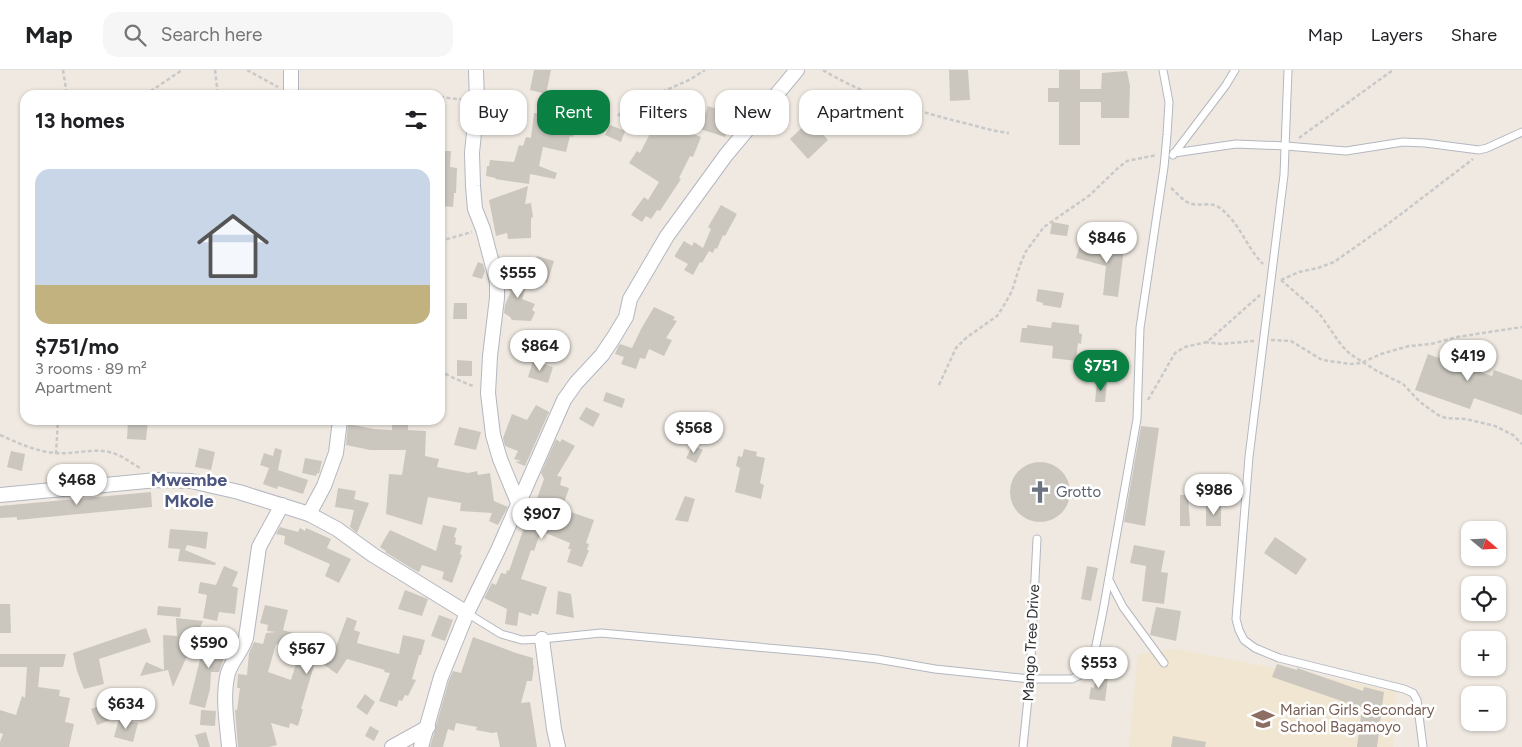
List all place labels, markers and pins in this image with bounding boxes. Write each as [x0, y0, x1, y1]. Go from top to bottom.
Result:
pin: $846 [1077, 222, 1137, 264]
pin: $555 [488, 256, 548, 299]
pin: $864 [510, 330, 570, 372]
pin: $419 [1438, 340, 1498, 382]
pin: $751 [1071, 350, 1131, 392]
pin: $568 [664, 412, 724, 454]
pin: $468 [47, 464, 107, 506]
pin: $986 [1184, 474, 1244, 516]
church icon: Grotto [1027, 479, 1053, 505]
place label: Grotto [1056, 483, 1101, 501]
pin: $907 [512, 498, 572, 540]
pin: $590 [179, 626, 239, 669]
pin: $567 [277, 632, 337, 675]
pin: $553 [1069, 646, 1129, 689]
pin: $634 [96, 688, 156, 730]
place label: Marian Girls Secondary School Bagamoyo [1280, 701, 1435, 736]
school or university icon: Marian Girls Secondary School Bagamoyo [1250, 706, 1276, 732]

